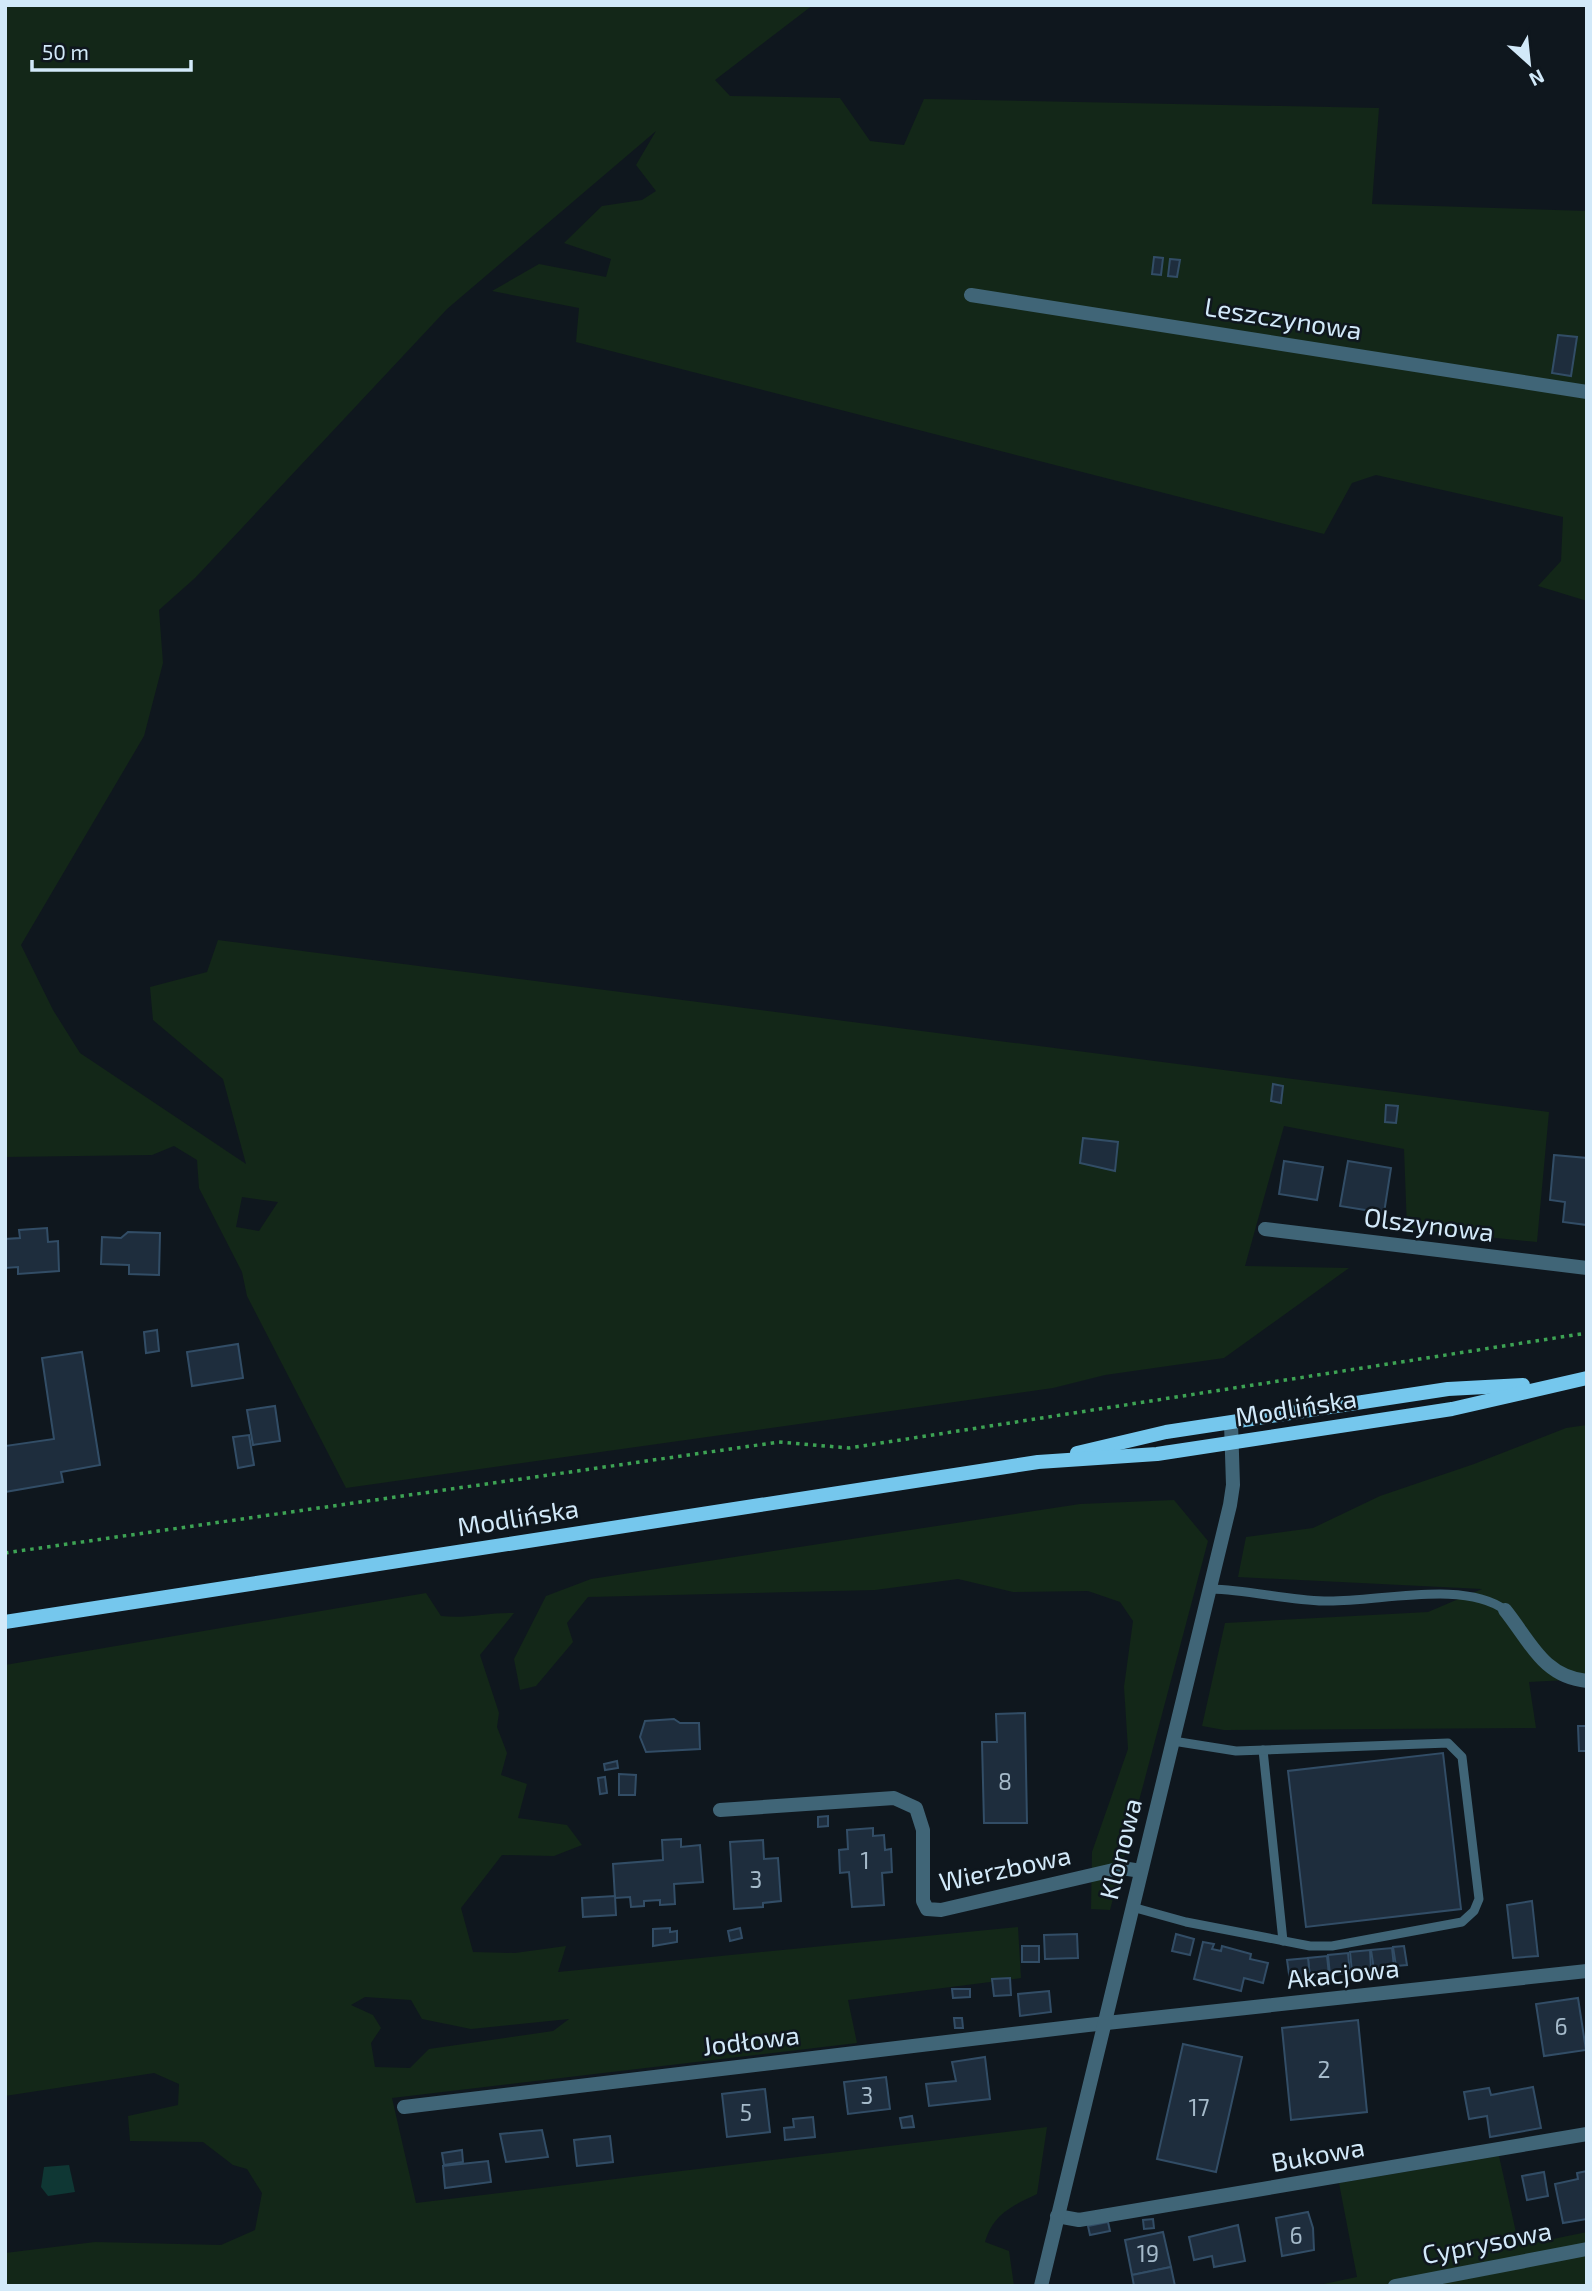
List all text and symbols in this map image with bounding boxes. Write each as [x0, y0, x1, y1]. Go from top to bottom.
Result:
scale bar [32, 28, 191, 72]
north arrow [1494, 28, 1564, 98]
text: 50 m [42, 39, 89, 64]
text: N [1526, 65, 1548, 92]
street label: Leszczynowa [1202, 290, 1364, 345]
street label: Olszynowa [1362, 1200, 1496, 1247]
street label: Modlińska [1233, 1382, 1359, 1431]
street label: Modlińska [455, 1492, 581, 1541]
house number: 8 [998, 1767, 1012, 1795]
street label: Klonowa [1092, 1795, 1147, 1902]
street label: Wierzbowa [936, 1838, 1073, 1897]
house number: 1 [860, 1846, 870, 1874]
house number: 3 [750, 1865, 762, 1893]
street label: Akacjowa [1285, 1951, 1401, 1994]
house number: 6 [1554, 2012, 1568, 2040]
street label: Jodłowa [701, 2018, 801, 2061]
house number: 2 [1318, 2055, 1330, 2083]
house number: 3 [861, 2081, 873, 2109]
house number: 17 [1189, 2093, 1210, 2121]
house number: 5 [740, 2098, 752, 2126]
street label: Bukowa [1269, 2130, 1367, 2177]
street label: Cyprysowa [1419, 2214, 1554, 2269]
house number: 6 [1289, 2221, 1303, 2249]
house number: 19 [1137, 2239, 1159, 2267]

